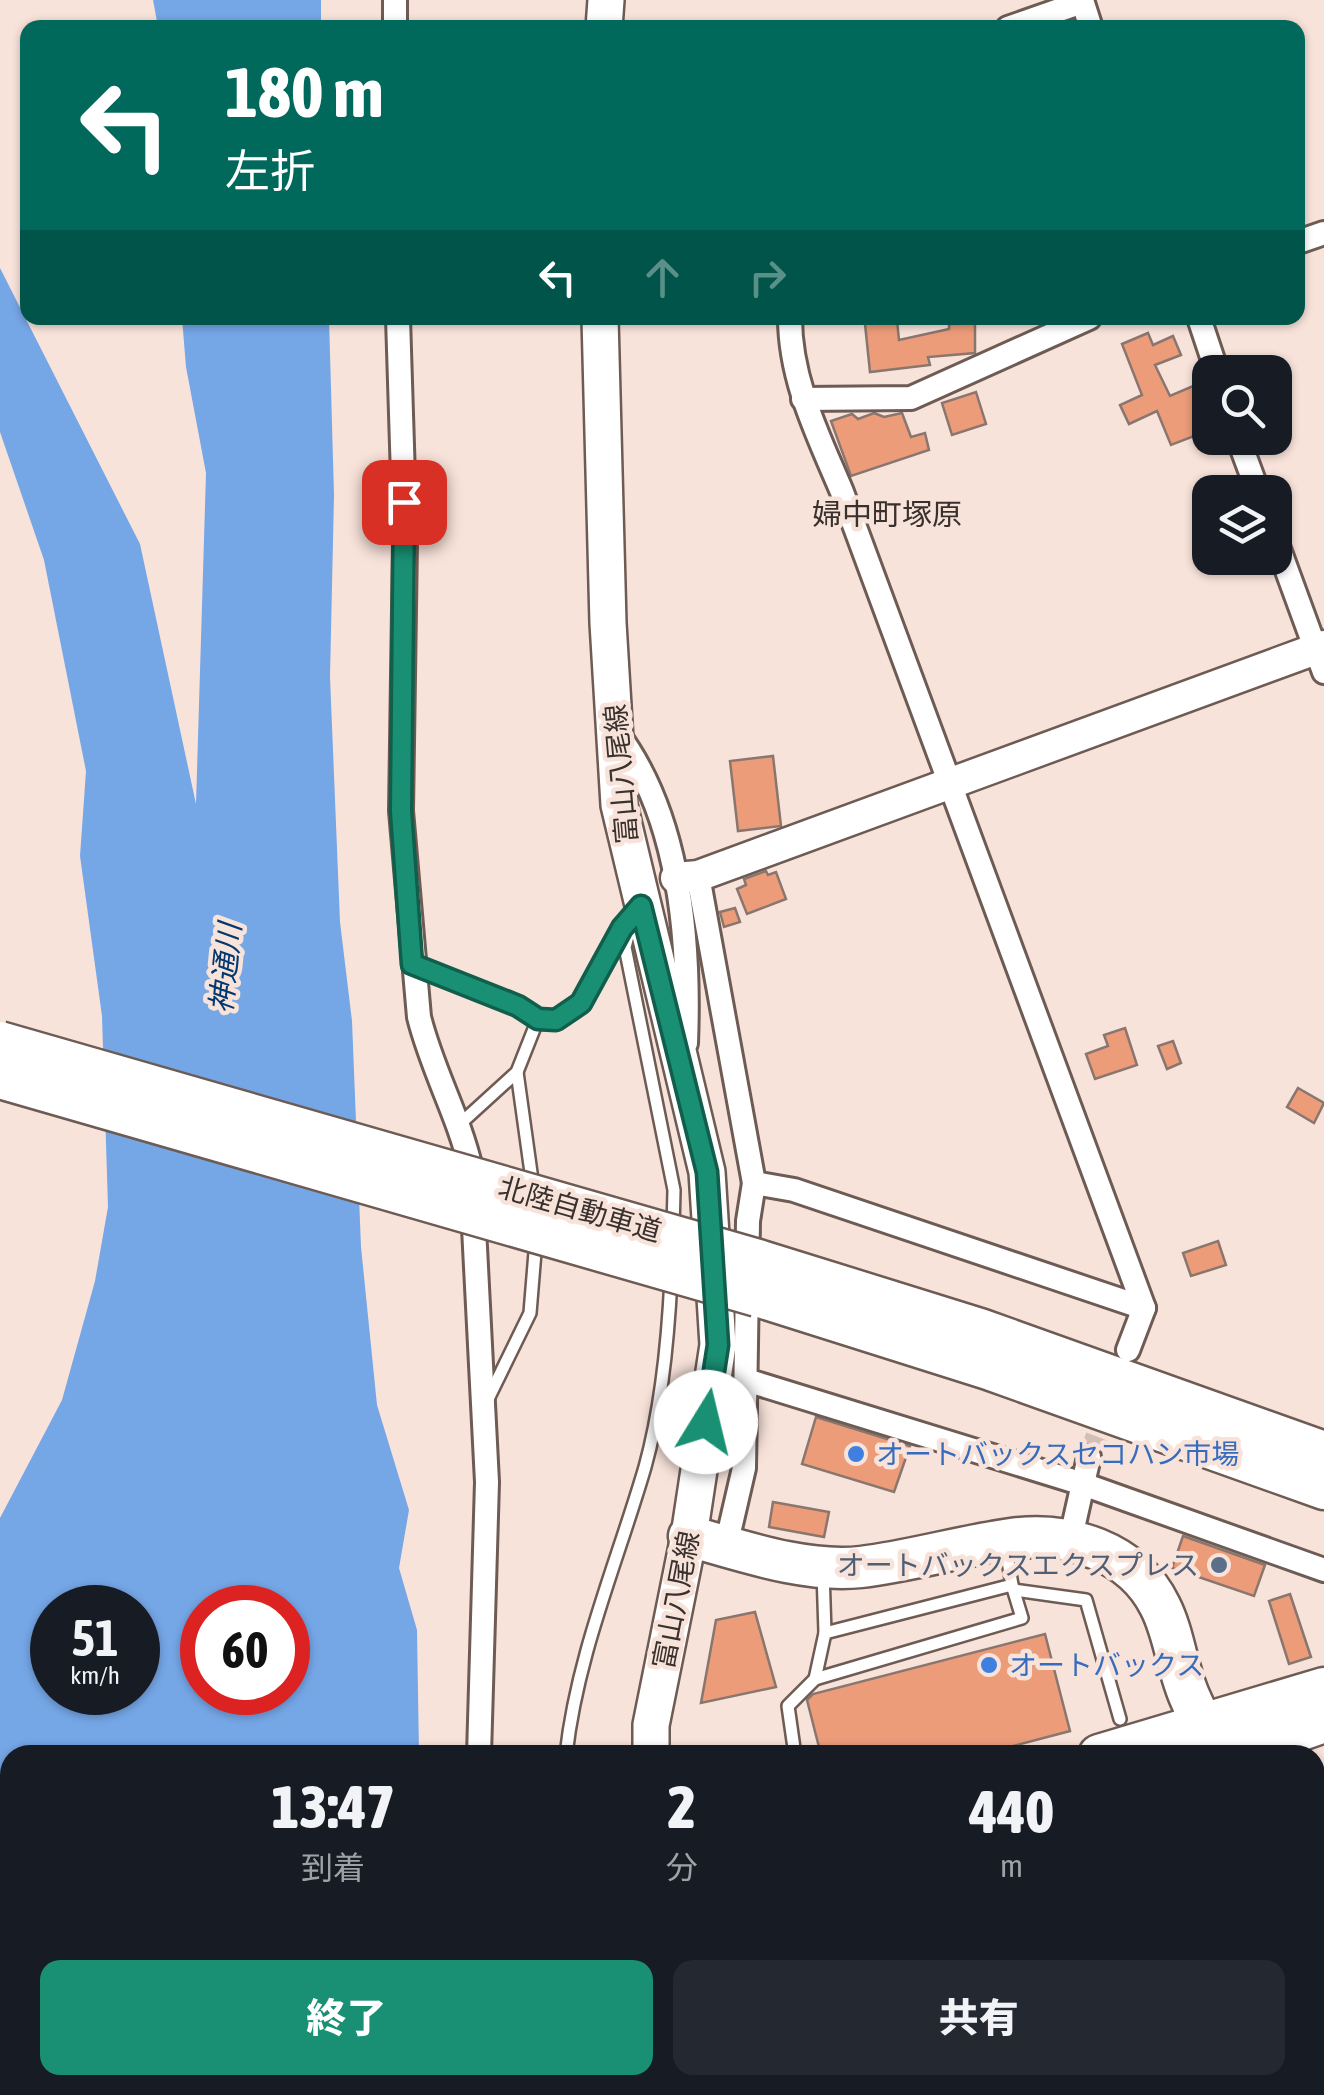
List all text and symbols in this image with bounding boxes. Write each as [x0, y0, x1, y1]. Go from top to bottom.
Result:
text: 180 m [225, 52, 384, 132]
icon: left [60, 60, 190, 190]
text: 左折 [225, 145, 315, 197]
icon: left [530, 250, 585, 305]
icon: ahead [635, 250, 690, 305]
icon: right [740, 250, 795, 305]
map controls [1192, 355, 1292, 575]
button: search [1192, 355, 1292, 455]
pin [362, 460, 447, 545]
icon: arrive [377, 475, 432, 530]
button: layers [1192, 475, 1292, 575]
district label: 婦中町塚原 [812, 497, 962, 531]
street label: 富山八尾線 [599, 703, 643, 845]
water label: 神通川 [203, 918, 247, 1015]
street label: 北陸自動車道 [495, 1170, 665, 1248]
position arrow [654, 1370, 758, 1474]
place label: オートバックスセコハン市場 [876, 1438, 1239, 1470]
marker: オートバックスセコハン市場 [845, 1443, 867, 1465]
street label: 富山八尾線 [647, 1528, 705, 1672]
place label: オートバックスエクスプレス [837, 1549, 1199, 1581]
marker: オートバックスエクスプレス [1208, 1554, 1230, 1576]
speed limit sign: 60 [180, 1585, 310, 1715]
text: 51 [71, 1609, 118, 1667]
place label: オートバックス [1009, 1649, 1204, 1681]
marker: オートバックス [978, 1654, 1000, 1676]
text: km/h [70, 1661, 120, 1689]
text: 13:47 [271, 1772, 395, 1841]
text: 2 [668, 1772, 696, 1841]
text: 440 [969, 1777, 1054, 1846]
text: m [1000, 1847, 1023, 1884]
text: 到着 [301, 1849, 365, 1886]
text: 分 [666, 1849, 698, 1886]
button: 終了 [40, 1960, 653, 2075]
button: 共有 [673, 1960, 1285, 2075]

